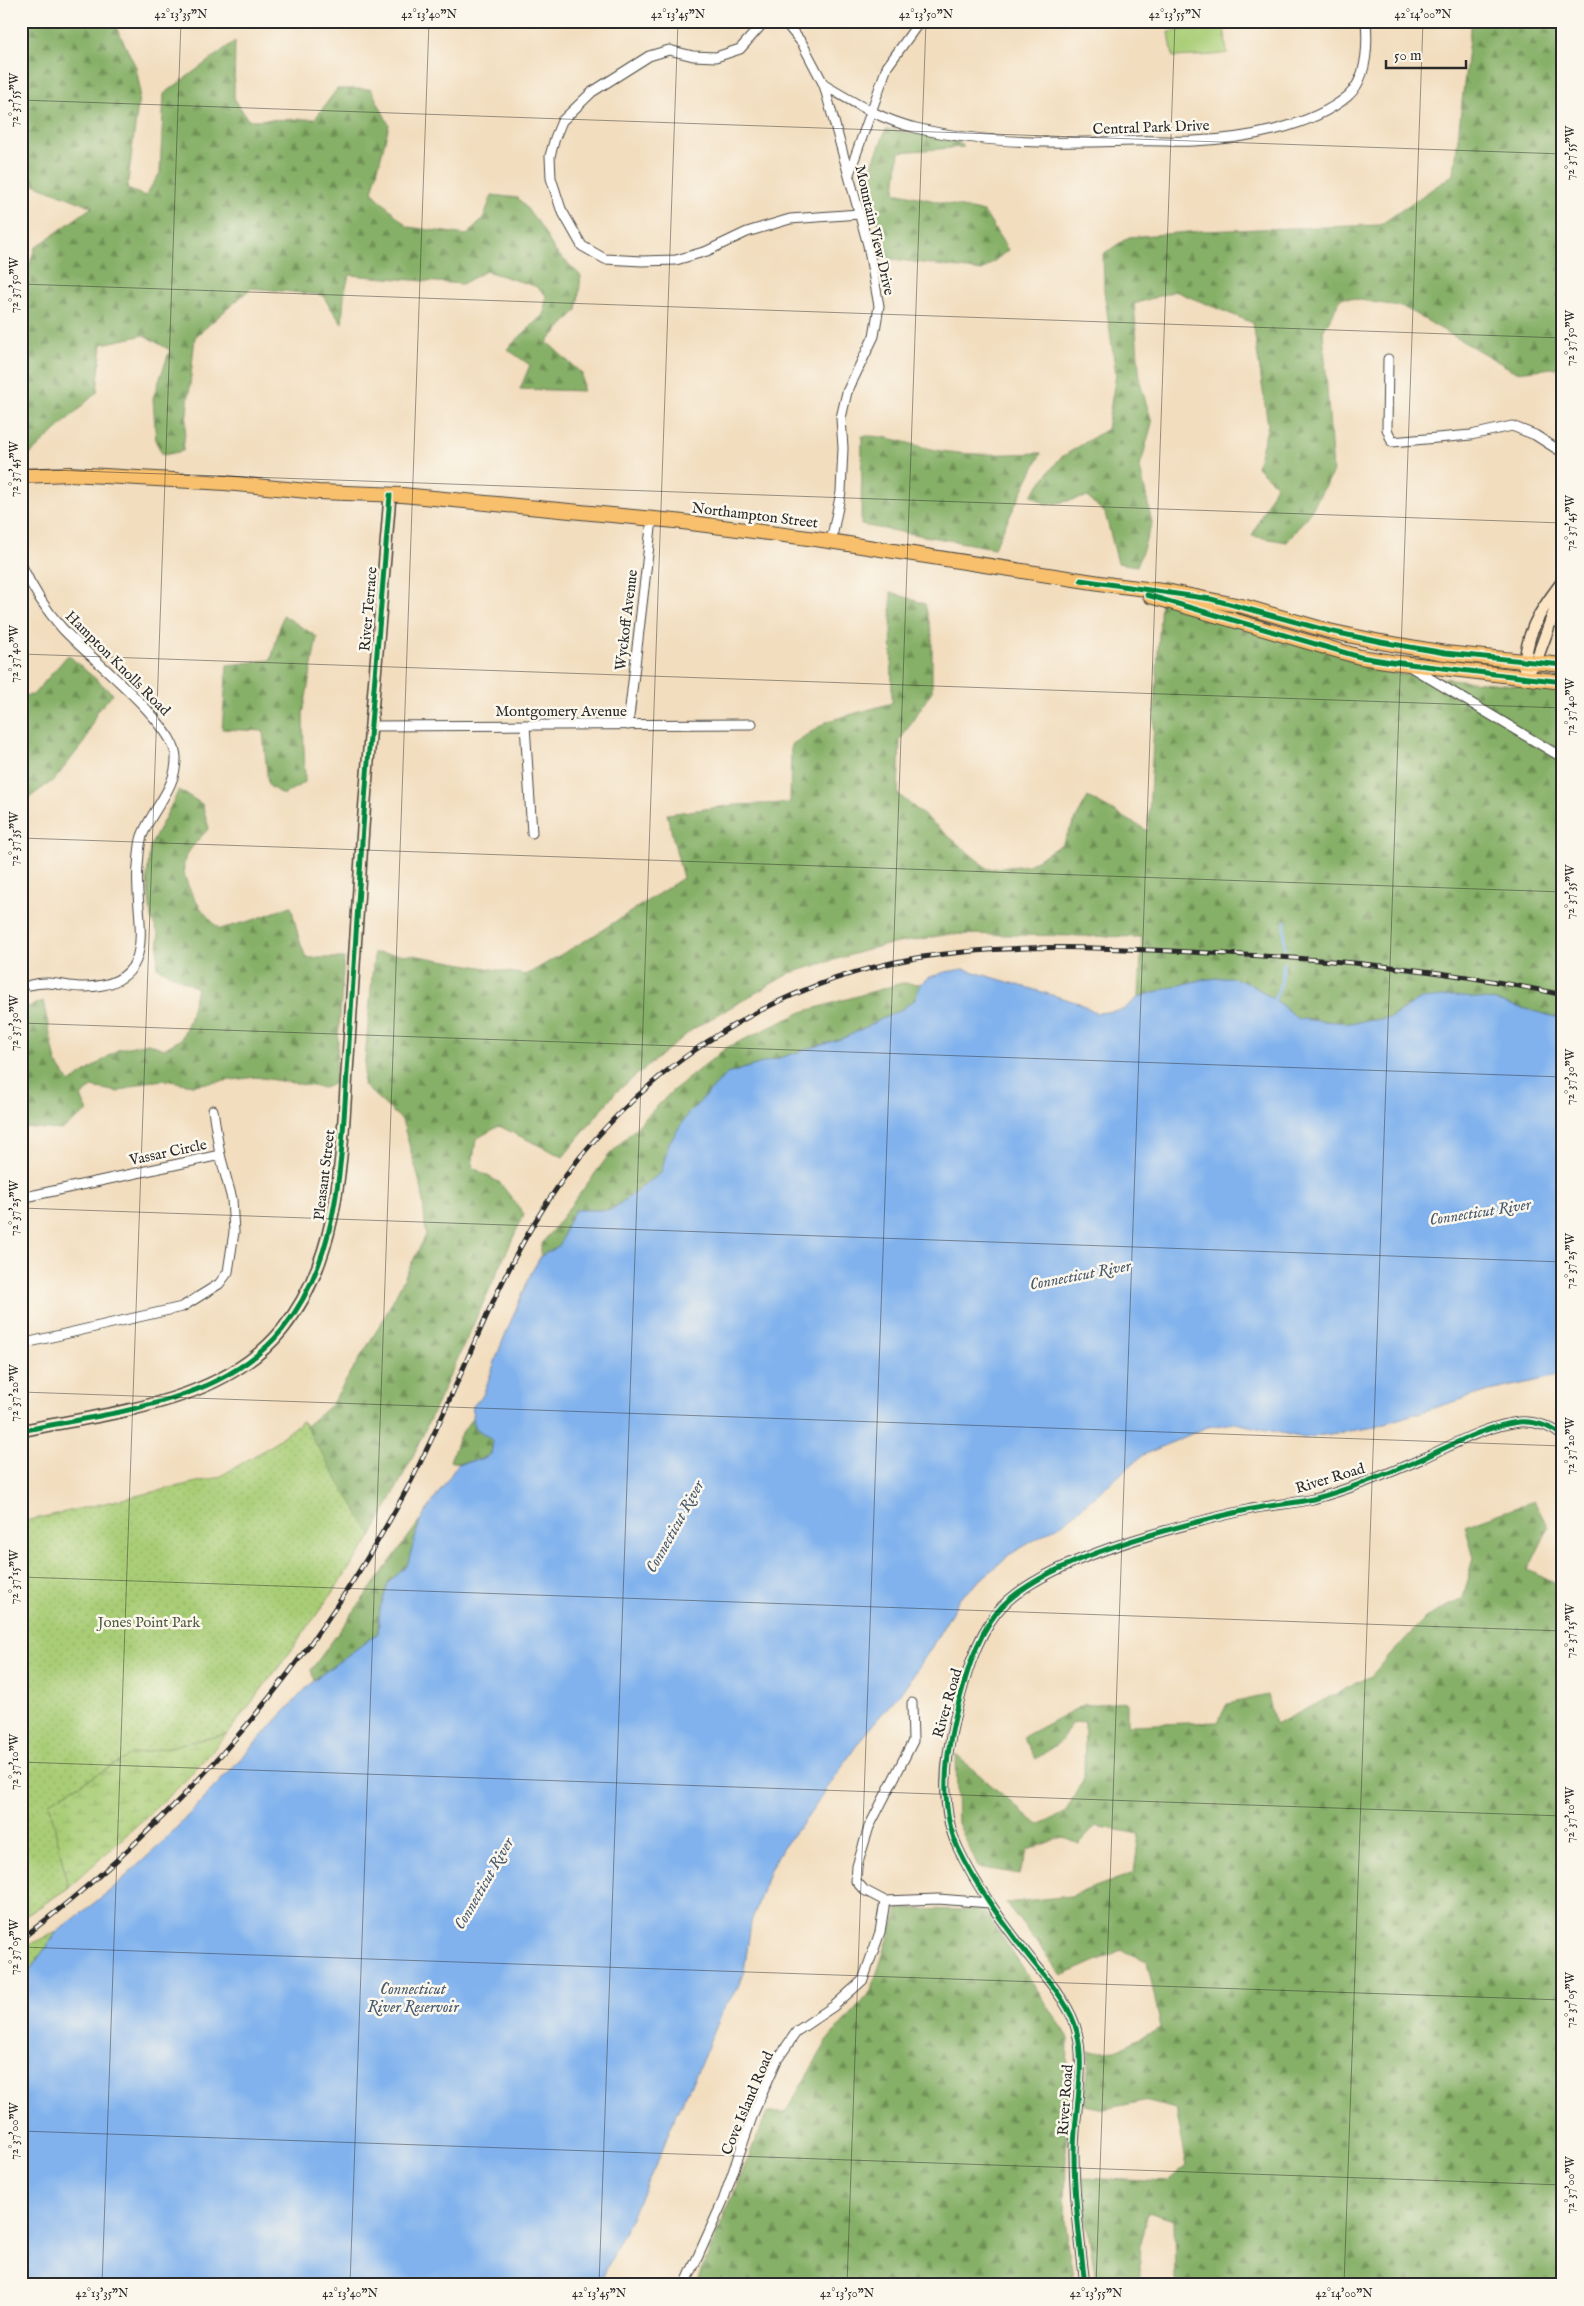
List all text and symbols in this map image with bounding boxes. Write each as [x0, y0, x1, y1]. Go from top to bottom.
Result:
text: 42°13'35"N [155, 7, 208, 22]
text: 42°13'40"N [401, 7, 457, 22]
text: 42°13'45"N [651, 7, 706, 22]
text: 42°13'50"N [899, 7, 954, 22]
text: 42°13'55"N [1149, 7, 1202, 22]
text: 42°14'00"N [1394, 7, 1452, 22]
scale bar [1386, 38, 1466, 70]
text: 50 m [1394, 46, 1422, 65]
text: 72°37'55"W [7, 72, 22, 127]
street label: Central Park Drive [1092, 116, 1210, 139]
text: 72°37'55"W [1563, 125, 1578, 180]
street label: Mountain View Drive [850, 163, 899, 297]
text: 72°37'50"W [7, 256, 22, 313]
text: 72°37'50"W [1563, 309, 1578, 366]
text: 72°37'45"W [7, 440, 22, 497]
text: 72°37'45"W [1563, 494, 1578, 551]
street label: Northampton Street [691, 498, 819, 533]
street label: River Terrace [355, 566, 382, 652]
street label: Wyckoff Avenue [611, 568, 642, 672]
street label: Hampton Knolls Road [61, 607, 175, 721]
text: 72°37'40"W [7, 625, 22, 683]
text: 72°37'40"W [1563, 678, 1578, 736]
street label: Montgomery Avenue [495, 702, 627, 721]
text: 72°37'35"W [7, 811, 22, 866]
text: 72°37'35"W [1563, 864, 1578, 919]
text: 72°37'30"W [7, 994, 22, 1051]
text: 72°37'30"W [1563, 1048, 1578, 1105]
street label: Pleasant Street [309, 1129, 339, 1222]
street label: Vassar Circle [127, 1135, 209, 1170]
text: 72°37'25"W [7, 1180, 22, 1236]
water label: Connecticut River [1428, 1195, 1534, 1231]
text: 72°37'25"W [1563, 1233, 1578, 1289]
water label: Connecticut River [1028, 1256, 1134, 1296]
text: 72°37'20"W [7, 1364, 22, 1422]
text: 72°37'20"W [1563, 1417, 1578, 1475]
street label: River Road [1293, 1459, 1368, 1498]
water label: Connecticut River [642, 1476, 710, 1577]
text: 72°37'15"W [7, 1549, 22, 1604]
text: 72°37'15"W [1563, 1603, 1578, 1658]
park label: Jones Point Park [96, 1613, 201, 1632]
street label: River Road [929, 1665, 967, 1740]
text: 72°37'10"W [7, 1733, 22, 1790]
text: 72°37'10"W [1563, 1786, 1578, 1843]
water label: Connecticut River [450, 1833, 520, 1933]
text: 72°37'05"W [7, 1918, 22, 1975]
text: 72°37'05"W [1563, 1971, 1578, 2028]
water label: Connecticut River Reservoir [367, 1980, 460, 2018]
street label: Cove Island Road [717, 2048, 778, 2158]
street label: River Road [1054, 2063, 1078, 2136]
text: 72°37'00"W [7, 2102, 22, 2160]
text: 72°37'00"W [1563, 2156, 1578, 2214]
text: 42°13'35"N [76, 2286, 129, 2301]
text: 42°13'40"N [322, 2286, 378, 2301]
text: 42°13'45"N [572, 2286, 627, 2301]
text: 42°13'50"N [820, 2286, 875, 2301]
text: 42°13'55"N [1070, 2286, 1123, 2301]
text: 42°14'00"N [1315, 2286, 1373, 2301]

